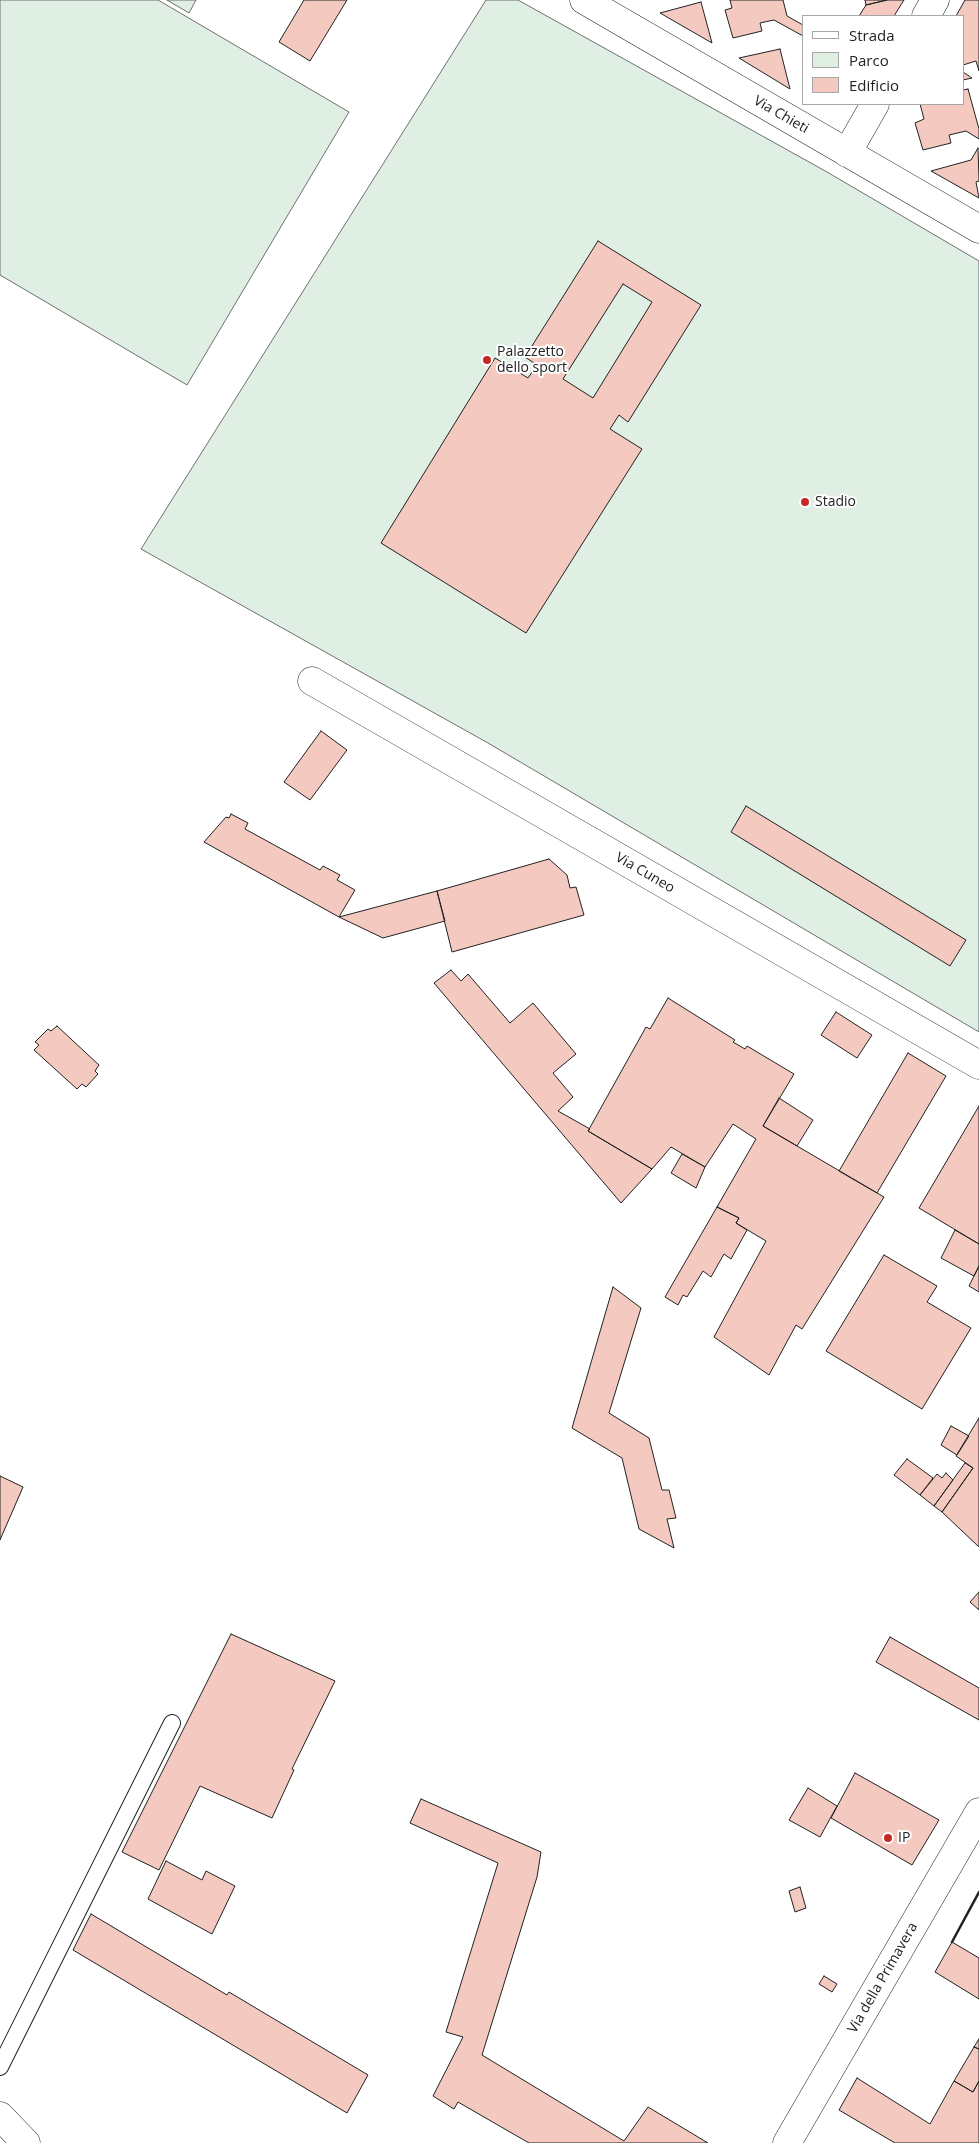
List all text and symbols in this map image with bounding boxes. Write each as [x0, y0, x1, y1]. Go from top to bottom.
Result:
legend [802, 15, 964, 105]
text: Strada [849, 25, 895, 45]
text: Parco [849, 50, 889, 70]
text: Edificio [849, 75, 899, 95]
street label: Via Chieti [751, 93, 811, 137]
place label: Palazzetto dello sport [497, 344, 567, 377]
marker: Palazzetto dello sport [481, 354, 493, 366]
place label: Stadio [815, 494, 856, 510]
marker: Stadio [799, 496, 811, 508]
street label: Via Cuneo [612, 849, 678, 897]
place label: IP [898, 1830, 910, 1846]
marker: IP [882, 1832, 894, 1844]
street label: Via della Primavera [844, 1920, 922, 2036]

